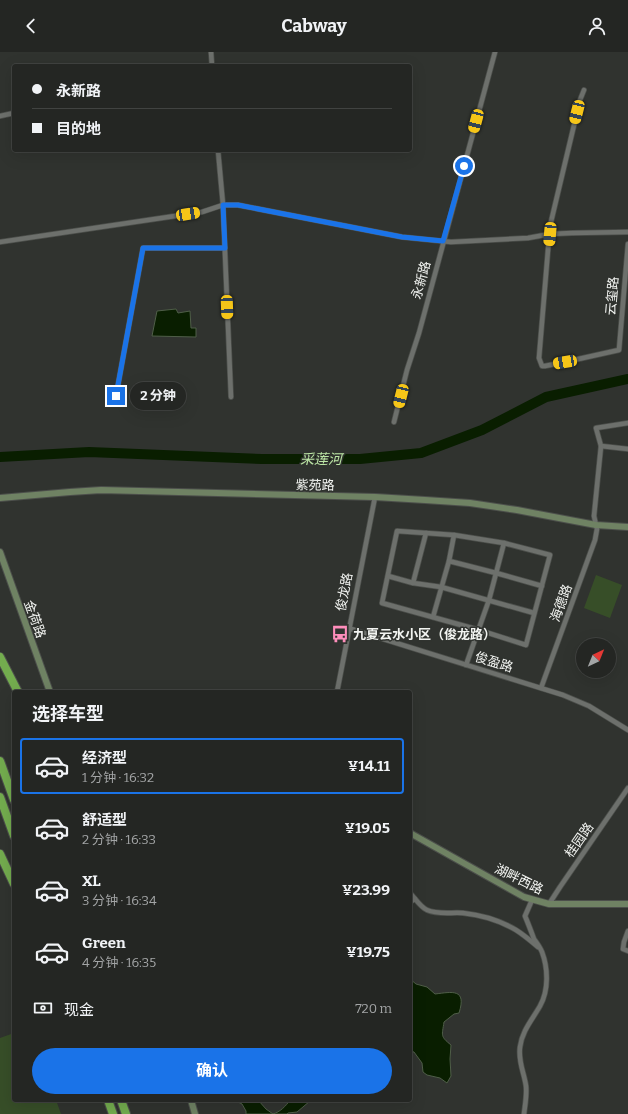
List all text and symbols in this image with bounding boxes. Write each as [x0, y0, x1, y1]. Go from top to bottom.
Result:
icon: back [20, 15, 42, 37]
text: Cabway [281, 15, 347, 37]
icon: person [586, 15, 608, 37]
text: 永新路 [56, 82, 101, 100]
car [568, 99, 586, 125]
car [467, 108, 485, 134]
text: 目的地 [56, 120, 101, 138]
route start [455, 157, 473, 175]
car [175, 206, 201, 222]
car [543, 222, 557, 246]
street label: 永新路 [409, 259, 433, 301]
street label: 云玺路 [603, 276, 621, 316]
car [221, 295, 233, 319]
car [552, 354, 578, 370]
callout: 2 分钟 [130, 382, 186, 410]
car [392, 383, 410, 409]
route end [107, 387, 125, 405]
text: 2 分钟 [140, 388, 176, 403]
water label: 采莲河 [300, 451, 345, 468]
street label: 紫苑路 [295, 477, 335, 493]
street label: 俊龙路 [333, 571, 355, 613]
street label: 海德路 [547, 582, 575, 624]
street label: 金荷路 [21, 598, 49, 640]
bus stop icon: 九夏云水小区（俊龙路） [330, 624, 350, 644]
place label: 九夏云水小区（俊龙路） [353, 627, 496, 642]
north arrow [576, 638, 616, 678]
map controls [576, 638, 616, 678]
street label: 俊盈路 [473, 649, 515, 675]
text: 选择车型 [32, 703, 104, 725]
icon: car [34, 748, 70, 784]
text: 经济型 [82, 749, 127, 767]
text: ¥14.11 [348, 757, 390, 775]
text: 1 分钟 · 16:32 [82, 770, 154, 785]
icon: car [34, 810, 70, 846]
text: 舒适型 [82, 811, 127, 829]
text: ¥19.05 [344, 819, 390, 837]
street label: 桂园路 [562, 820, 596, 860]
text: 2 分钟 · 16:33 [82, 832, 156, 847]
street label: 湖畔西路 [492, 861, 546, 897]
icon: car [34, 872, 70, 908]
text: XL [82, 872, 101, 890]
text: ¥23.99 [342, 881, 390, 899]
text: 3 分钟 · 16:34 [82, 893, 157, 908]
icon: car [34, 934, 70, 970]
text: Green [82, 934, 126, 952]
text: ¥19.75 [346, 943, 390, 961]
text: 4 分钟 · 16:35 [82, 955, 156, 970]
icon: cash [32, 997, 54, 1019]
text: 现金 [64, 1001, 94, 1019]
text: 720 m [355, 1001, 392, 1016]
button: 确认 [32, 1048, 392, 1094]

